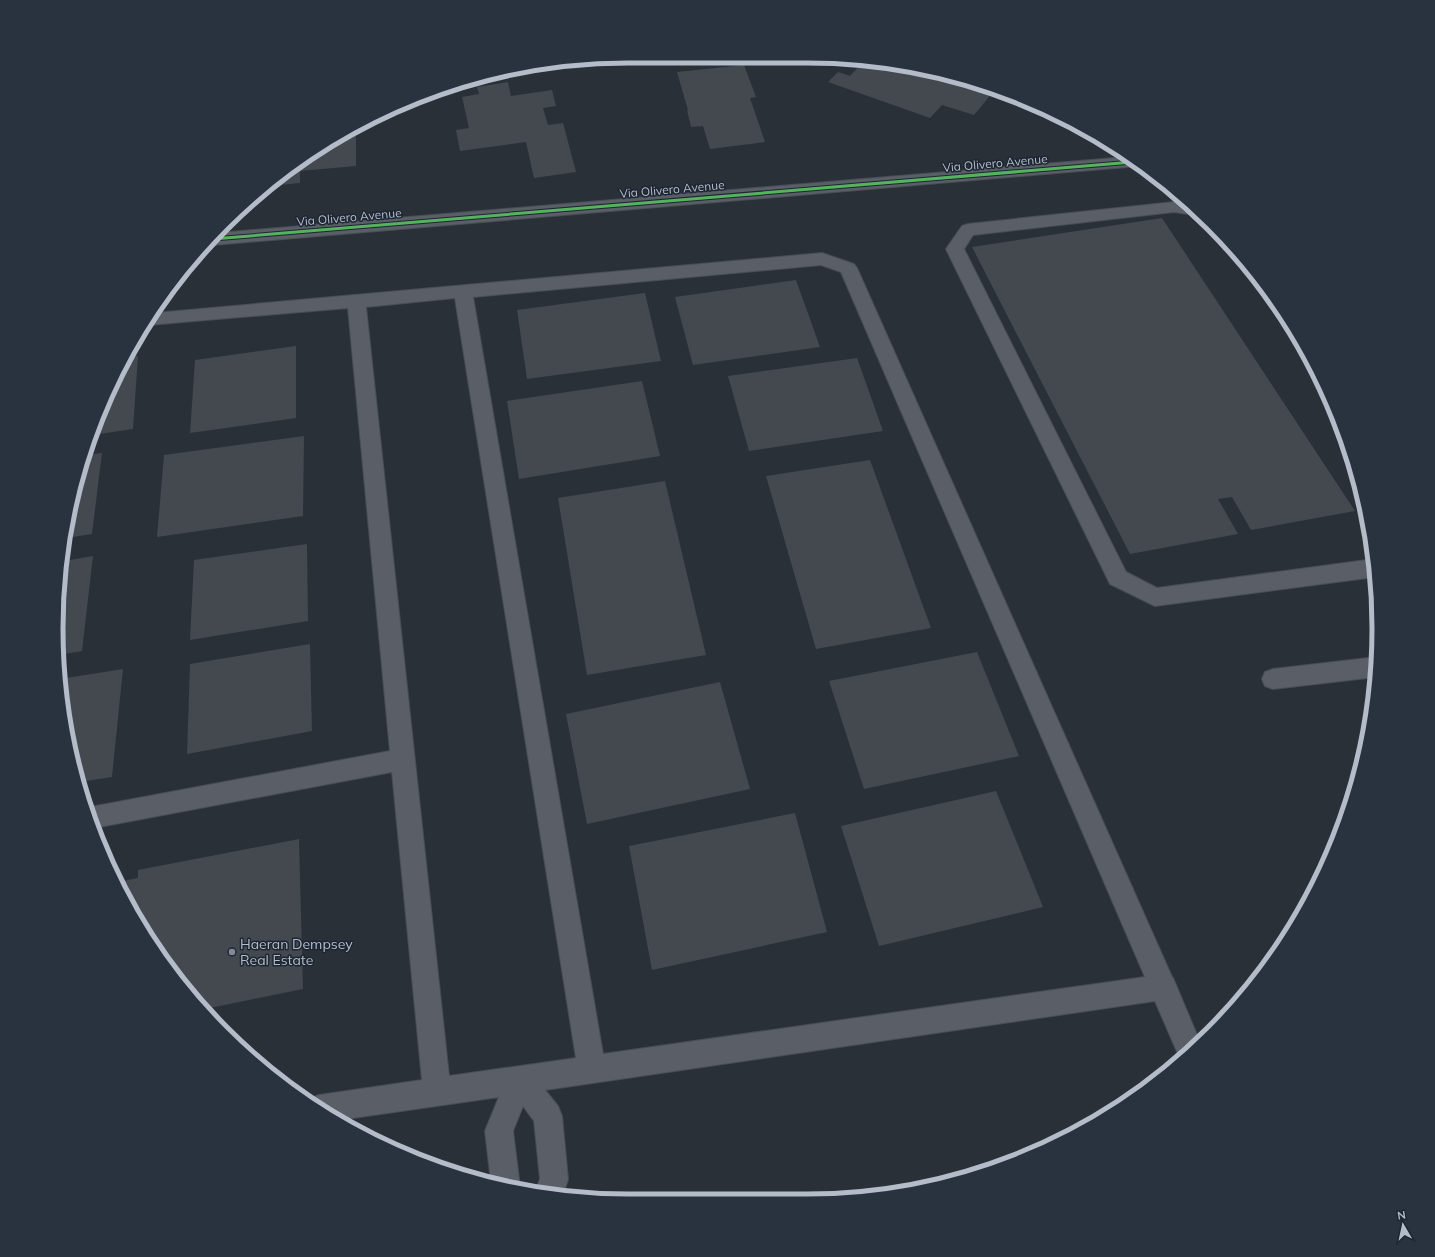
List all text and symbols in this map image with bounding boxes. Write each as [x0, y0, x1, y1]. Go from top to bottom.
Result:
street label: Via Olivero Avenue [942, 151, 1048, 175]
street label: Via Olivero Avenue [619, 177, 725, 201]
street label: Via Olivero Avenue [296, 205, 402, 229]
place label: Haeran Dempsey Real Estate [240, 935, 353, 969]
marker: Haeran Dempsey Real Estate [227, 947, 237, 957]
north arrow [1383, 1205, 1423, 1245]
text: N [1396, 1208, 1407, 1223]

